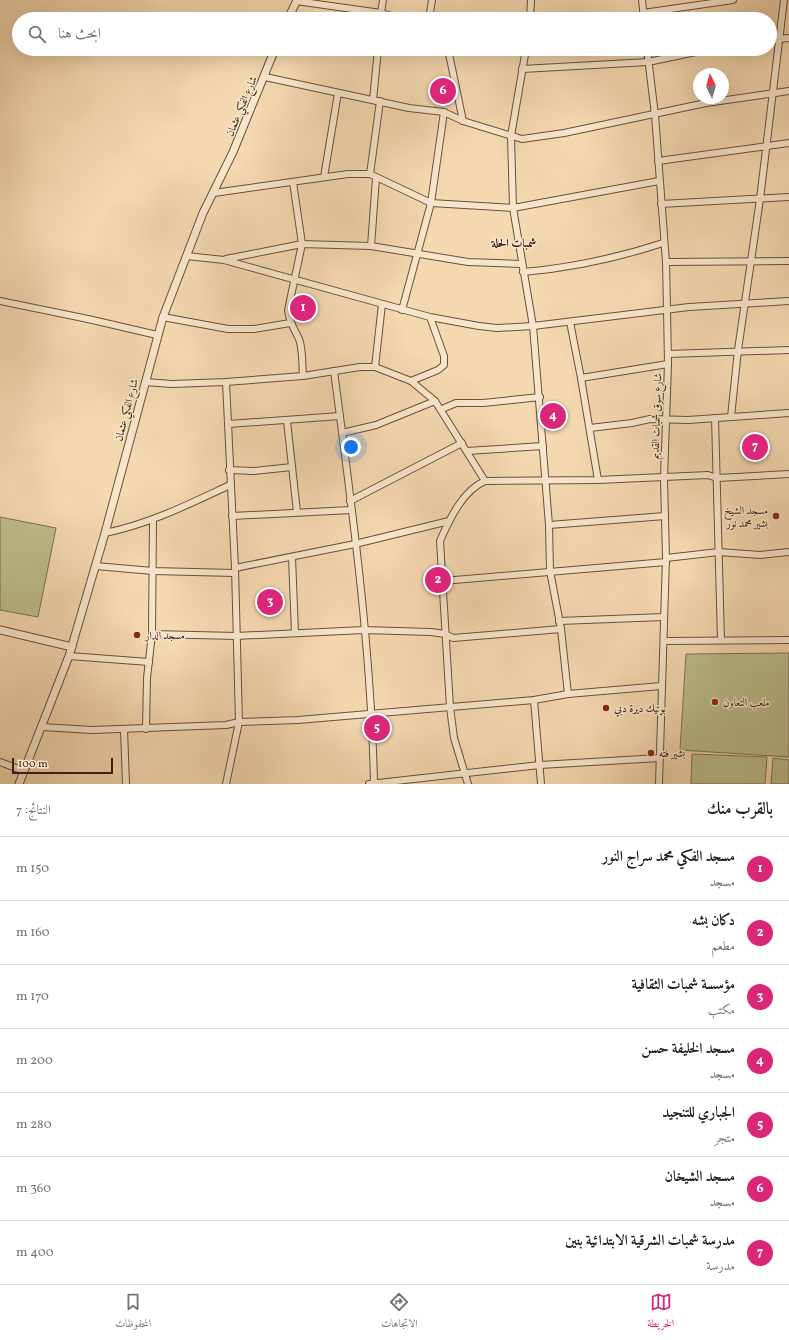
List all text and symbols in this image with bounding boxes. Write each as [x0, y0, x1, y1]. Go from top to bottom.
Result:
search box [12, 12, 777, 56]
icon: search [26, 23, 48, 45]
text: ابحث هنا [58, 24, 101, 45]
north arrow [693, 68, 729, 104]
street label: شارع الفكي عثمان [223, 74, 264, 140]
pin: 6 [430, 76, 456, 106]
district label: شمبات الحلة [491, 236, 536, 252]
pin: 1 [290, 293, 316, 323]
street label: شارع سوق شمبات القديم [648, 373, 668, 460]
street label: شارع الفكي عثمان [112, 377, 145, 444]
pin: 4 [540, 401, 566, 431]
pin: 7 [742, 432, 768, 462]
your location [341, 437, 361, 457]
place label: مسجد الشيخ بشير محمد نور [724, 504, 769, 532]
marker: مسجد الشيخ بشير محمد نور [771, 511, 781, 521]
pin: 2 [425, 565, 451, 595]
pin: 3 [257, 587, 283, 617]
place label: مسجد الدار [144, 629, 185, 644]
marker: مسجد الدار [132, 630, 142, 640]
place label: ملعب التعاون [723, 696, 770, 711]
marker: ملعب التعاون [710, 697, 720, 707]
place label: بوتيك ديرة دبي [614, 702, 666, 717]
marker: بوتيك ديرة دبي [601, 703, 611, 713]
pin: 5 [364, 713, 390, 743]
place label: بشير فته [659, 747, 686, 762]
marker: بشير فته [646, 748, 656, 758]
scale bar [12, 756, 113, 775]
text: 100 m [18, 757, 48, 772]
text: بالقرب منك [707, 798, 773, 821]
text: النتائج: 7 [16, 802, 51, 820]
text: مسجد الفكي محمد سراج النور [602, 847, 735, 868]
text: 150 m [16, 860, 49, 878]
text: 1 [757, 860, 763, 878]
text: مسجد [709, 874, 735, 892]
text: دكان بشه [692, 911, 735, 932]
text: 160 m [16, 924, 50, 942]
text: 2 [757, 924, 763, 942]
text: مطعم [711, 938, 735, 956]
text: مؤسسة شمبات الثقافية [631, 975, 735, 996]
text: 170 m [16, 988, 49, 1006]
text: 3 [757, 988, 763, 1006]
text: مكتب [708, 1002, 735, 1020]
text: مسجد الخليفة حسن [641, 1039, 735, 1060]
text: 200 m [16, 1052, 53, 1070]
text: 4 [756, 1052, 764, 1070]
text: مسجد [709, 1066, 735, 1084]
text: الجباري للتنجيد [662, 1103, 735, 1124]
text: 280 m [16, 1116, 52, 1134]
text: 5 [757, 1116, 763, 1134]
text: متجر [714, 1130, 735, 1148]
text: مسجد الشيخان [664, 1167, 735, 1188]
text: 360 m [16, 1180, 51, 1198]
text: 6 [756, 1180, 764, 1198]
text: مسجد [709, 1194, 735, 1212]
text: مدرسة شمبات الشرقية الابتدائية بنين [565, 1231, 735, 1252]
text: 400 m [16, 1244, 54, 1262]
text: 7 [757, 1244, 763, 1262]
text: مدرسة [706, 1258, 735, 1276]
tab: المحفوظات [115, 1291, 151, 1334]
tab: الاتجاهات [381, 1291, 418, 1334]
tab: الخريطة [647, 1291, 674, 1334]

